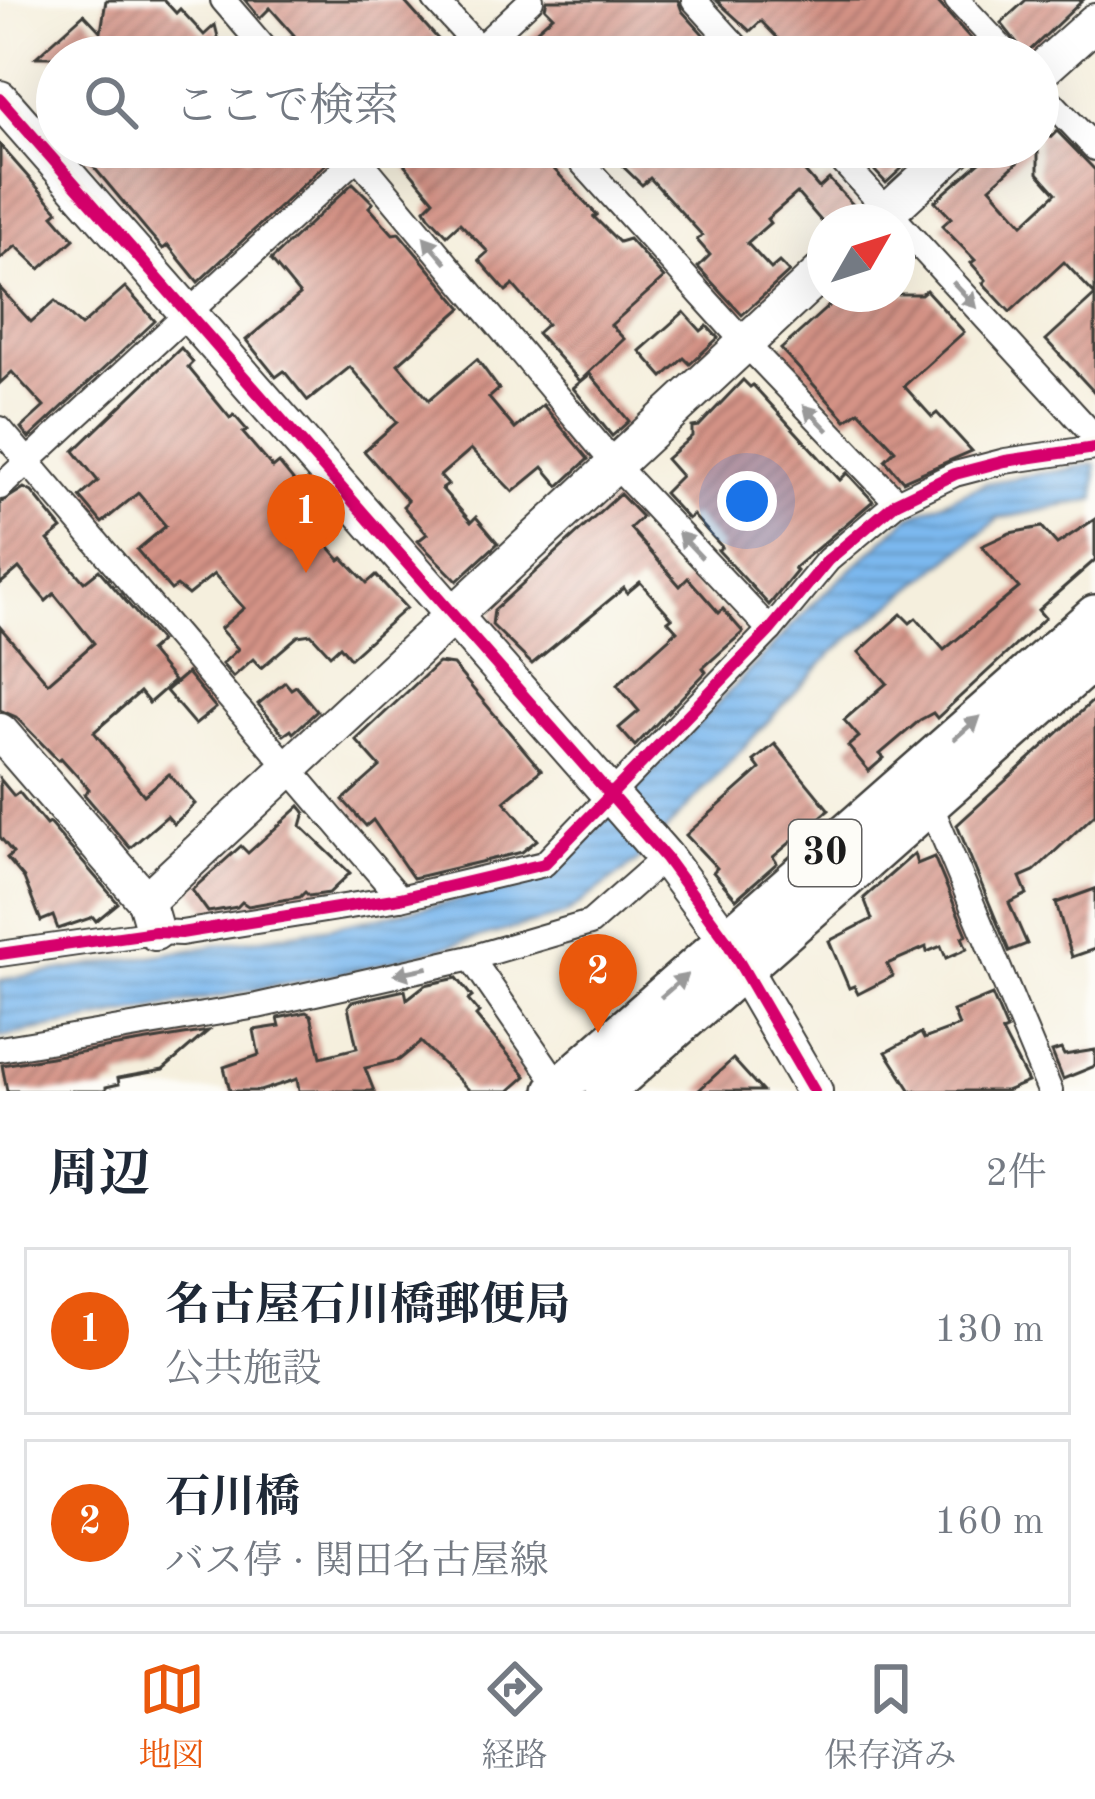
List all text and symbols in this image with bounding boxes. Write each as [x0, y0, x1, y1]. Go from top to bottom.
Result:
search box [36, 36, 1059, 168]
icon: search [78, 69, 144, 135]
text: ここで検索 [174, 86, 399, 131]
north arrow [807, 204, 915, 312]
one-way arrow [423, 235, 449, 265]
one-way arrow [950, 280, 978, 309]
one-way arrow [803, 403, 831, 432]
your location [717, 471, 777, 531]
pin: 1 [267, 474, 345, 573]
one-way arrow [677, 531, 704, 560]
one-way arrow [952, 715, 981, 742]
road number: 30 [789, 820, 861, 886]
pin: 2 [559, 934, 637, 1033]
one-way arrow [392, 963, 430, 982]
one-way arrow [659, 973, 688, 1000]
text: 周辺 [48, 1151, 150, 1202]
text: 2件 [985, 1155, 1047, 1194]
text: 名古屋石川橋郵便局 [165, 1285, 570, 1330]
text: 1 [79, 1311, 101, 1350]
text: 130 m [934, 1311, 1044, 1350]
text: 公共施設 [165, 1351, 321, 1390]
text: 石川橋 [165, 1477, 300, 1522]
text: 2 [79, 1503, 101, 1542]
text: 160 m [934, 1503, 1044, 1542]
text: バス停 · 関田名古屋線 [165, 1543, 549, 1582]
tab: 地図 [139, 1656, 205, 1778]
tab: 経路 [482, 1656, 548, 1778]
tab: 保存済み [825, 1656, 957, 1778]

